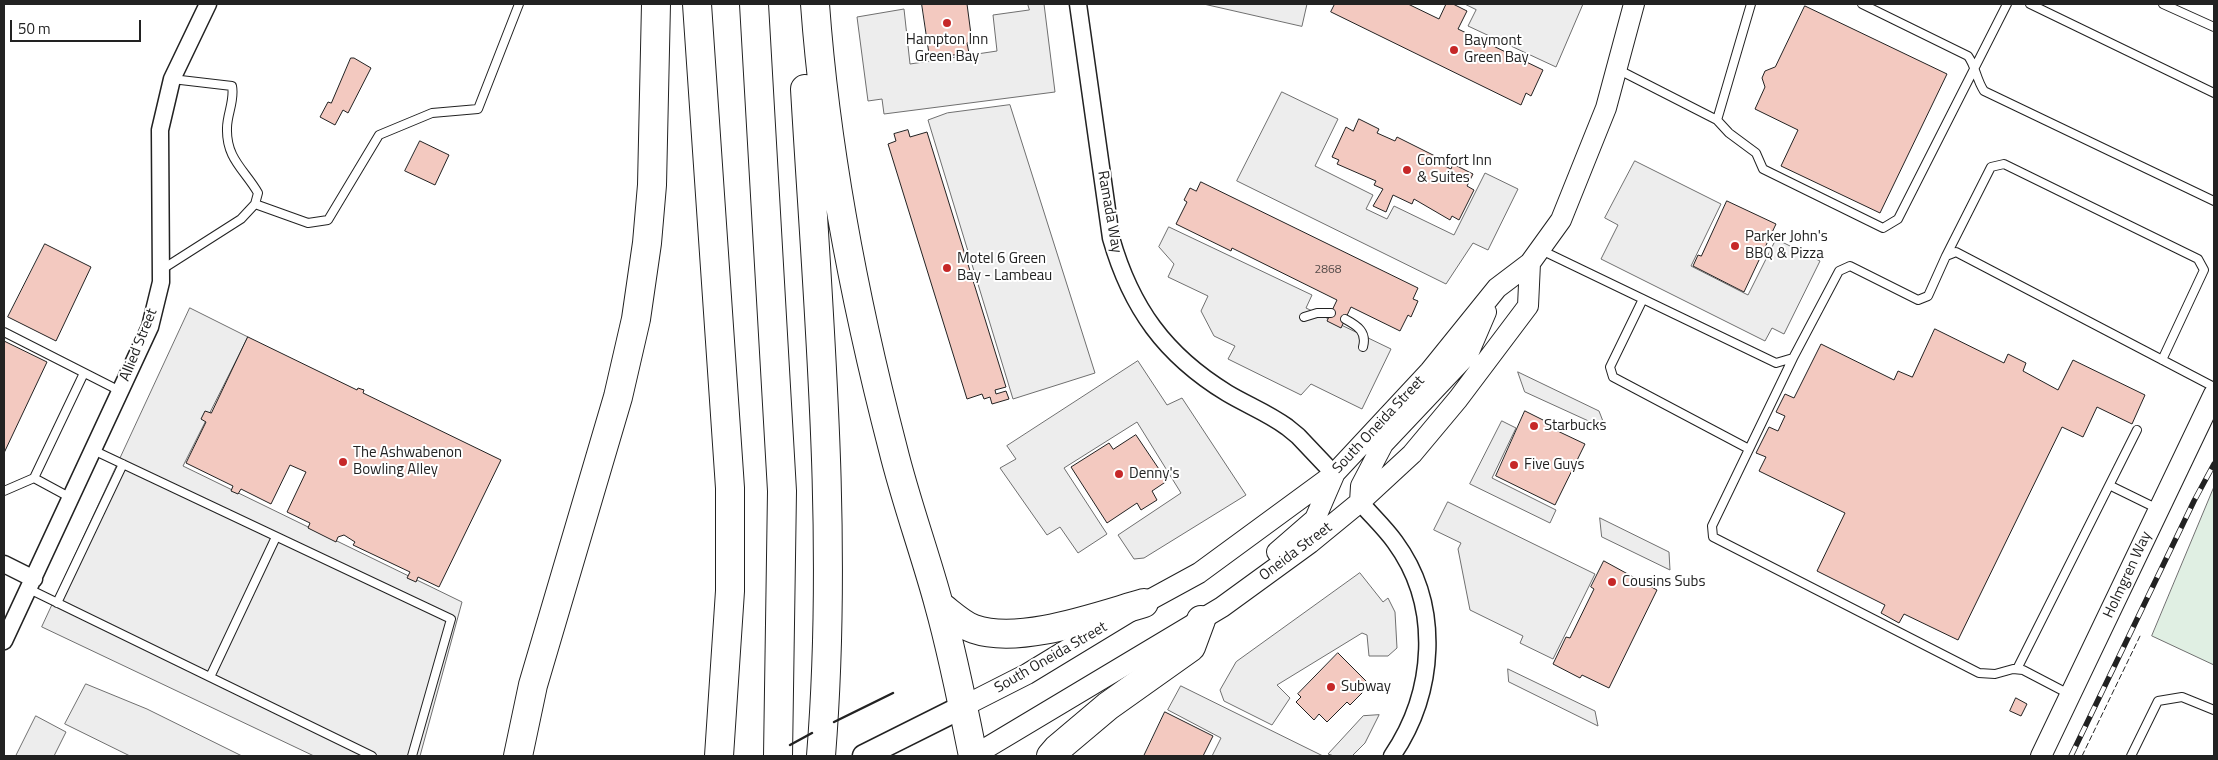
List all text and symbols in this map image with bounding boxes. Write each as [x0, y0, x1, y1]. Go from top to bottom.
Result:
scale bar [12, 10, 144, 42]
text: 50 m [18, 17, 51, 40]
marker: Hampton Inn Green Bay [941, 17, 953, 29]
place label: Hampton Inn Green Bay [906, 31, 988, 66]
place label: Baymont Green Bay [1464, 32, 1529, 67]
marker: Baymont Green Bay [1448, 44, 1460, 56]
place label: Comfort Inn & Suites [1417, 152, 1492, 187]
marker: Comfort Inn & Suites [1401, 164, 1413, 176]
street label: Ramada Way [1093, 169, 1125, 255]
place label: Parker John's BBQ & Pizza [1745, 228, 1828, 263]
marker: Parker John's BBQ & Pizza [1729, 240, 1741, 252]
place label: Motel 6 Green Bay - Lambeau [957, 250, 1052, 285]
marker: Motel 6 Green Bay - Lambeau [941, 262, 953, 274]
house number: 2868 [1315, 263, 1341, 277]
street label: Allied Street [116, 306, 162, 384]
street label: South Oneida Street [1329, 372, 1429, 478]
place label: Starbucks [1544, 417, 1607, 435]
marker: Starbucks [1528, 420, 1540, 432]
place label: The Ashwabenon Bowling Alley [353, 444, 462, 479]
marker: The Ashwabenon Bowling Alley [337, 456, 349, 468]
place label: Five Guys [1524, 456, 1584, 474]
marker: Five Guys [1508, 459, 1520, 471]
place label: Denny's [1129, 465, 1180, 483]
marker: Denny's [1113, 468, 1125, 480]
street label: Oneida Street [1256, 519, 1336, 585]
street label: Holmgren Way [2100, 529, 2156, 621]
place label: Cousins Subs [1622, 573, 1705, 591]
marker: Cousins Subs [1606, 576, 1618, 588]
street label: South Oneida Street [992, 618, 1110, 698]
place label: Subway [1341, 678, 1391, 696]
marker: Subway [1325, 681, 1337, 693]

